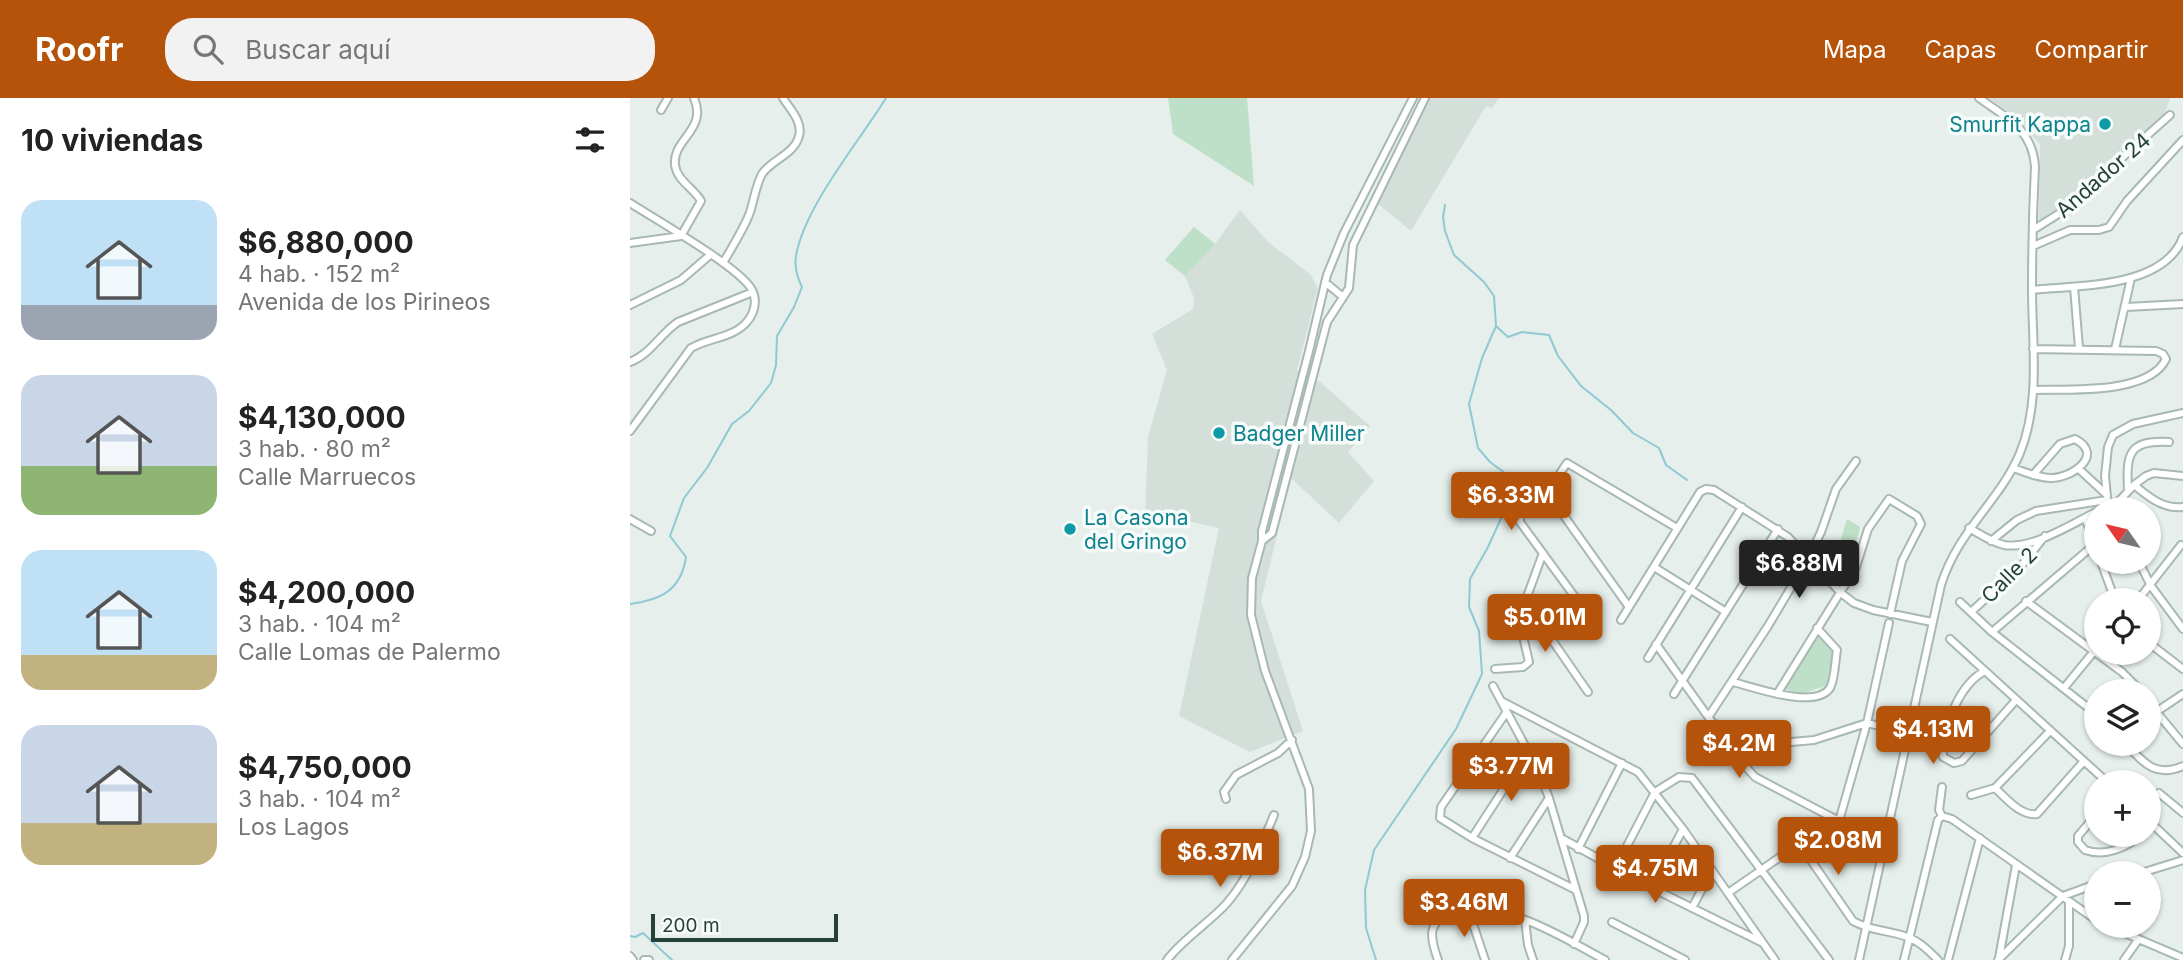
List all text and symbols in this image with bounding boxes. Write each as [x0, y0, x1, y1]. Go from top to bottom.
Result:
search box [165, 18, 655, 81]
text: Roofr [35, 29, 123, 69]
icon: search [189, 30, 227, 68]
text: Buscar aquí [245, 34, 390, 65]
text: Mapa [1823, 35, 1886, 64]
text: Capas [1924, 35, 1997, 64]
text: Compartir [2035, 35, 2148, 64]
place label: Smurfit Kappa [1949, 112, 2091, 137]
marker: Smurfit Kappa [2097, 116, 2113, 132]
icon: filters [571, 121, 609, 159]
text: 10 viviendas [21, 122, 203, 158]
street label: Andador 24 [2051, 127, 2155, 223]
text: $6,880,000 [238, 224, 414, 260]
icon: home [77, 228, 161, 312]
text: 4 hab. · 152 m² [238, 260, 400, 288]
text: Avenida de los Pirineos [238, 288, 491, 316]
text: $4,130,000 [238, 399, 406, 435]
icon: home [77, 403, 161, 487]
place label: Badger Miller [1233, 421, 1365, 446]
marker: Badger Miller [1211, 425, 1227, 441]
text: 3 hab. · 80 m² [238, 435, 391, 463]
text: Calle Marruecos [238, 463, 416, 491]
pin: $6.33M [1454, 472, 1568, 532]
text: $6.33M [1467, 481, 1555, 509]
north arrow [2084, 497, 2161, 574]
map controls [2084, 497, 2161, 938]
place label: La Casona del Gringo [1084, 505, 1189, 554]
marker: La Casona del Gringo [1062, 521, 1078, 537]
pin: $6.88M [1742, 540, 1856, 600]
street label: Calle 2 [1976, 542, 2042, 608]
text: $6.88M [1755, 549, 1843, 577]
text: $4,200,000 [238, 574, 415, 610]
icon: home [77, 578, 161, 662]
button: locate [2084, 588, 2161, 665]
pin: $5.01M [1488, 594, 1602, 654]
text: $5.01M [1503, 603, 1587, 631]
text: 3 hab. · 104 m² [238, 610, 401, 638]
text: Calle Lomas de Palermo [238, 638, 501, 666]
button: layers [2084, 679, 2161, 756]
pin: $4.13M [1876, 706, 1990, 766]
text: $4.13M [1892, 715, 1974, 743]
pin: $4.2M [1690, 720, 1788, 780]
text: $4.2M [1702, 729, 1776, 757]
pin: $3.77M [1454, 744, 1568, 803]
text: $4,750,000 [238, 749, 412, 785]
text: $3.77M [1468, 752, 1554, 780]
icon: home [77, 753, 161, 837]
button: + [2084, 770, 2161, 847]
text: 3 hab. · 104 m² [238, 785, 401, 813]
text: Los Lagos [238, 813, 349, 841]
pin: $2.08M [1781, 818, 1895, 877]
text: $2.08M [1794, 826, 1882, 854]
pin: $6.37M [1163, 830, 1277, 889]
text: $6.37M [1177, 838, 1263, 866]
pin: $4.75M [1598, 846, 1712, 905]
text: $4.75M [1612, 854, 1698, 882]
button: − [2084, 861, 2161, 938]
pin: $3.46M [1407, 880, 1521, 939]
text: $3.46M [1419, 888, 1509, 916]
scale bar [651, 911, 838, 943]
text: 200 m [662, 914, 720, 937]

